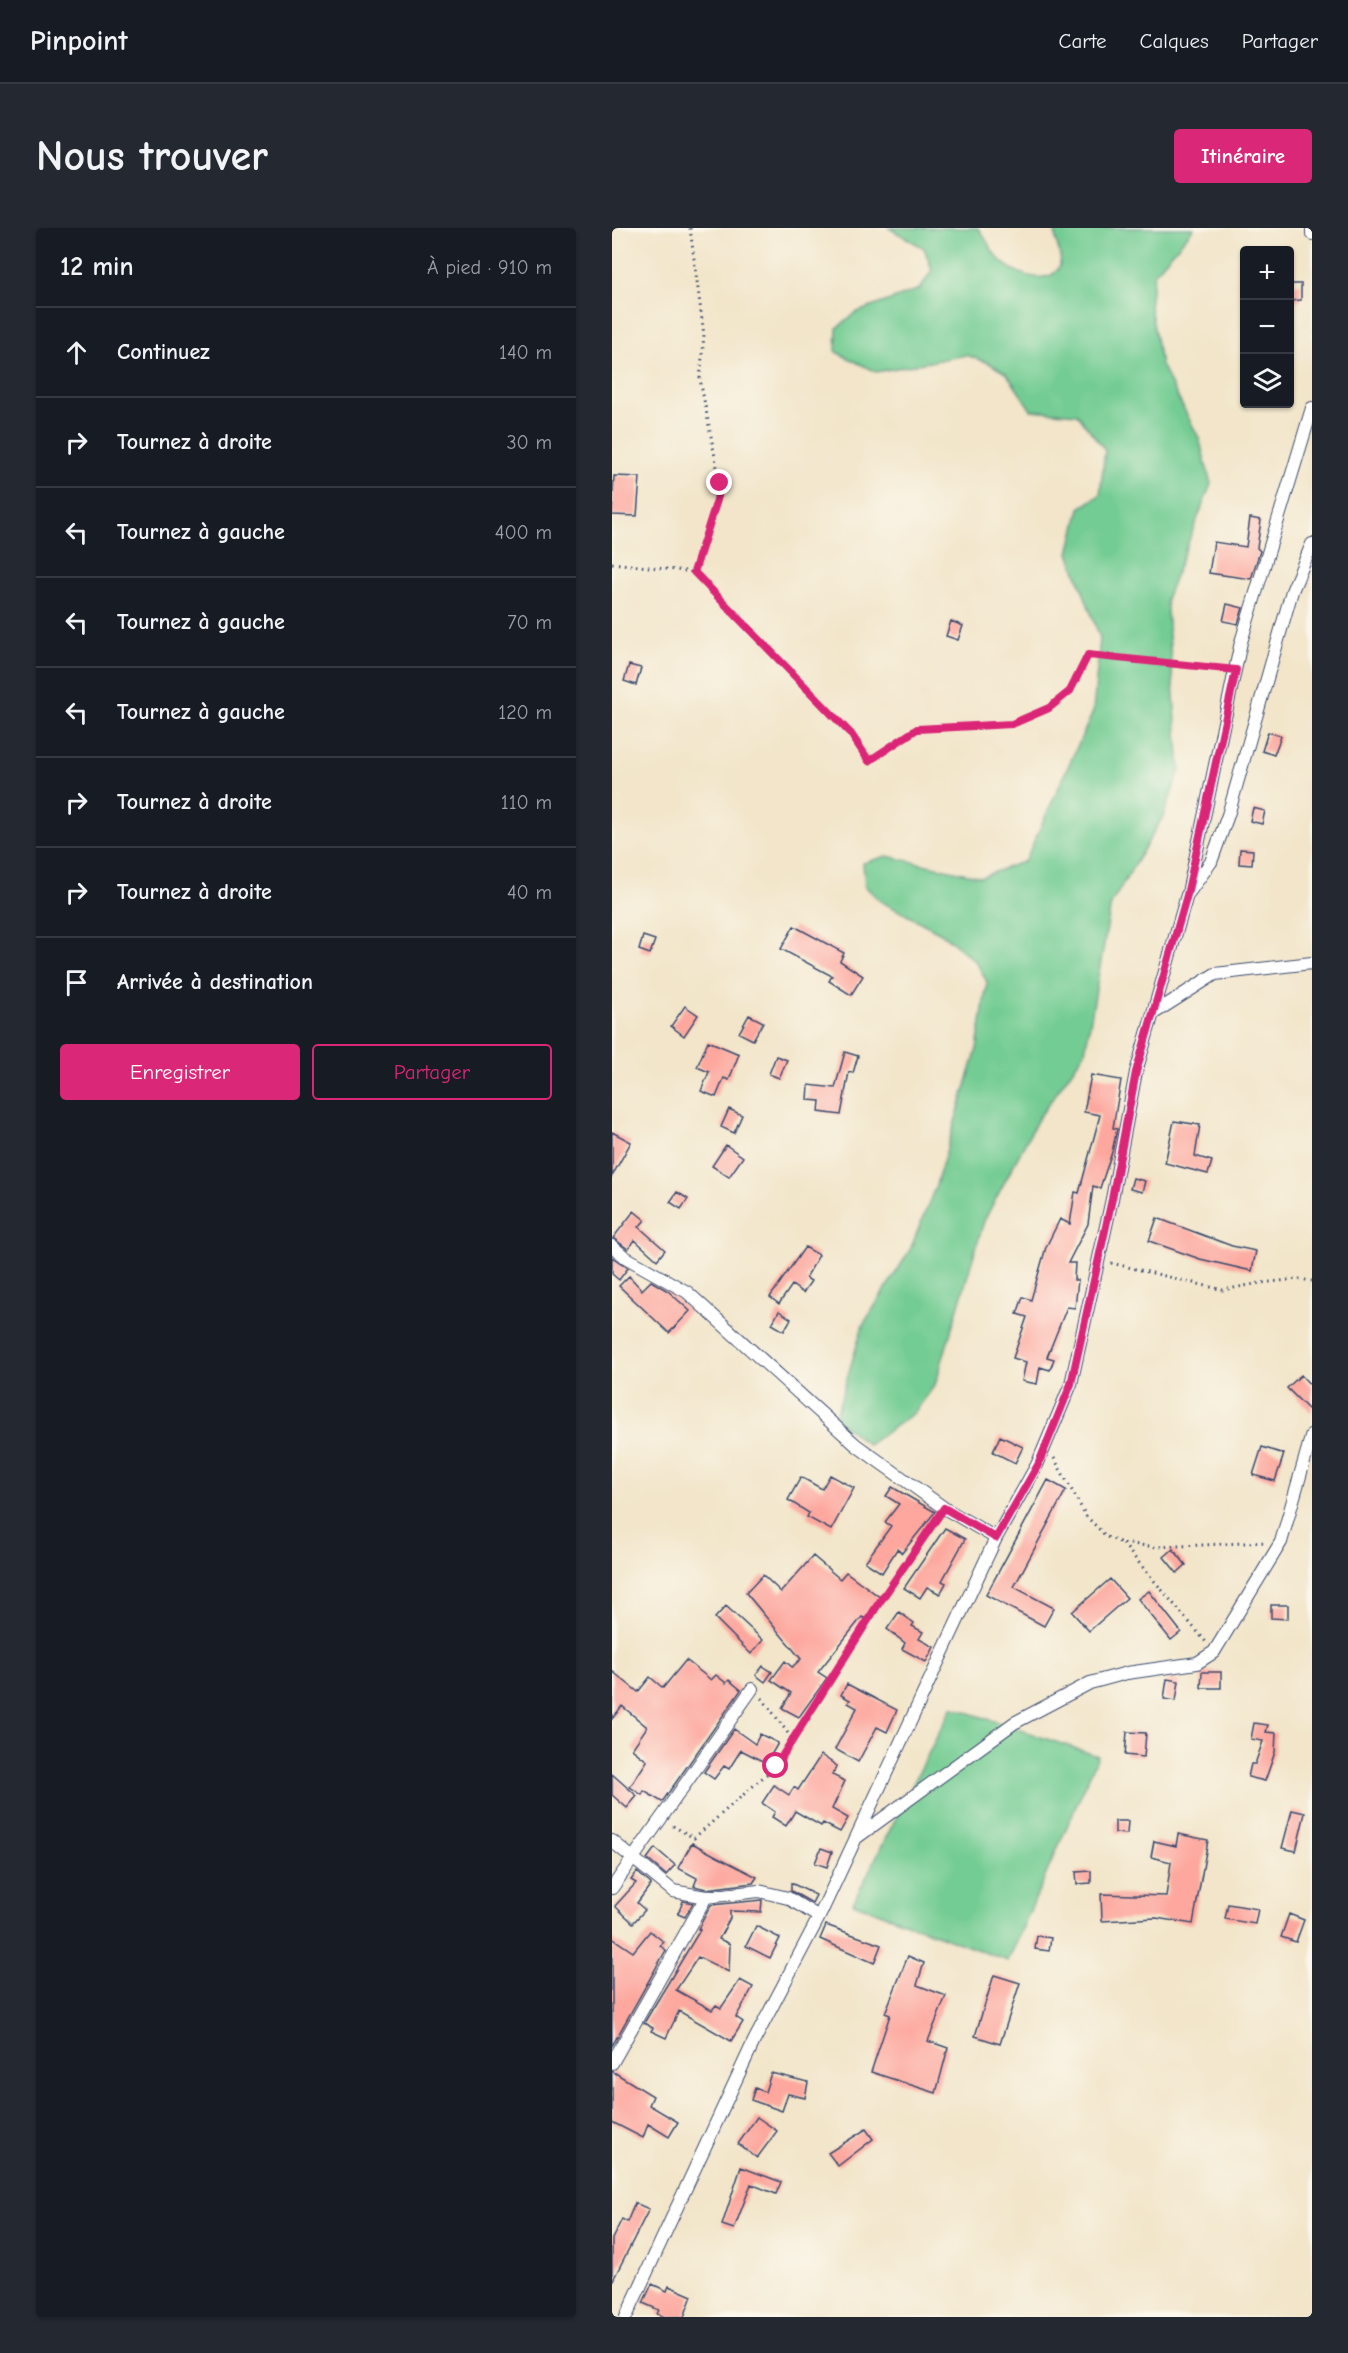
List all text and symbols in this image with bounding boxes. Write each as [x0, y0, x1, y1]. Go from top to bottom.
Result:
text: Pinpoint [30, 25, 128, 57]
text: Carte [1059, 29, 1107, 53]
text: Calques [1140, 29, 1209, 53]
text: Partager [1242, 29, 1318, 53]
button: Itinéraire [1174, 129, 1312, 183]
text: Nous trouver [36, 132, 268, 181]
map controls [1240, 246, 1294, 408]
button: + [1240, 246, 1294, 300]
text: 12 min [60, 252, 134, 282]
text: À pied · 910 m [427, 256, 552, 279]
button: − [1240, 300, 1294, 354]
icon: ahead [60, 336, 93, 369]
text: Continuez [117, 339, 210, 365]
text: 140 m [499, 341, 552, 364]
button: layers [1240, 354, 1294, 408]
icon: right [60, 426, 93, 459]
text: Tournez à droite [117, 429, 272, 455]
text: 30 m [506, 431, 552, 454]
route end [706, 469, 732, 495]
icon: left [60, 516, 93, 549]
text: Tournez à gauche [117, 519, 285, 545]
text: 400 m [495, 521, 552, 544]
icon: left [60, 606, 93, 639]
text: Tournez à gauche [117, 609, 285, 635]
text: 70 m [507, 611, 552, 634]
icon: left [60, 696, 93, 729]
text: Tournez à gauche [117, 699, 285, 725]
text: 120 m [498, 701, 552, 724]
icon: right [60, 786, 93, 819]
text: Tournez à droite [117, 789, 272, 815]
text: 110 m [501, 791, 552, 814]
icon: right [60, 876, 93, 909]
text: Tournez à droite [117, 879, 272, 905]
text: 40 m [507, 881, 552, 904]
icon: arrive [60, 966, 93, 999]
text: Arrivée à destination [117, 969, 313, 995]
button: Enregistrer [60, 1044, 300, 1100]
button: Partager [312, 1044, 552, 1100]
route start [762, 1752, 788, 1778]

